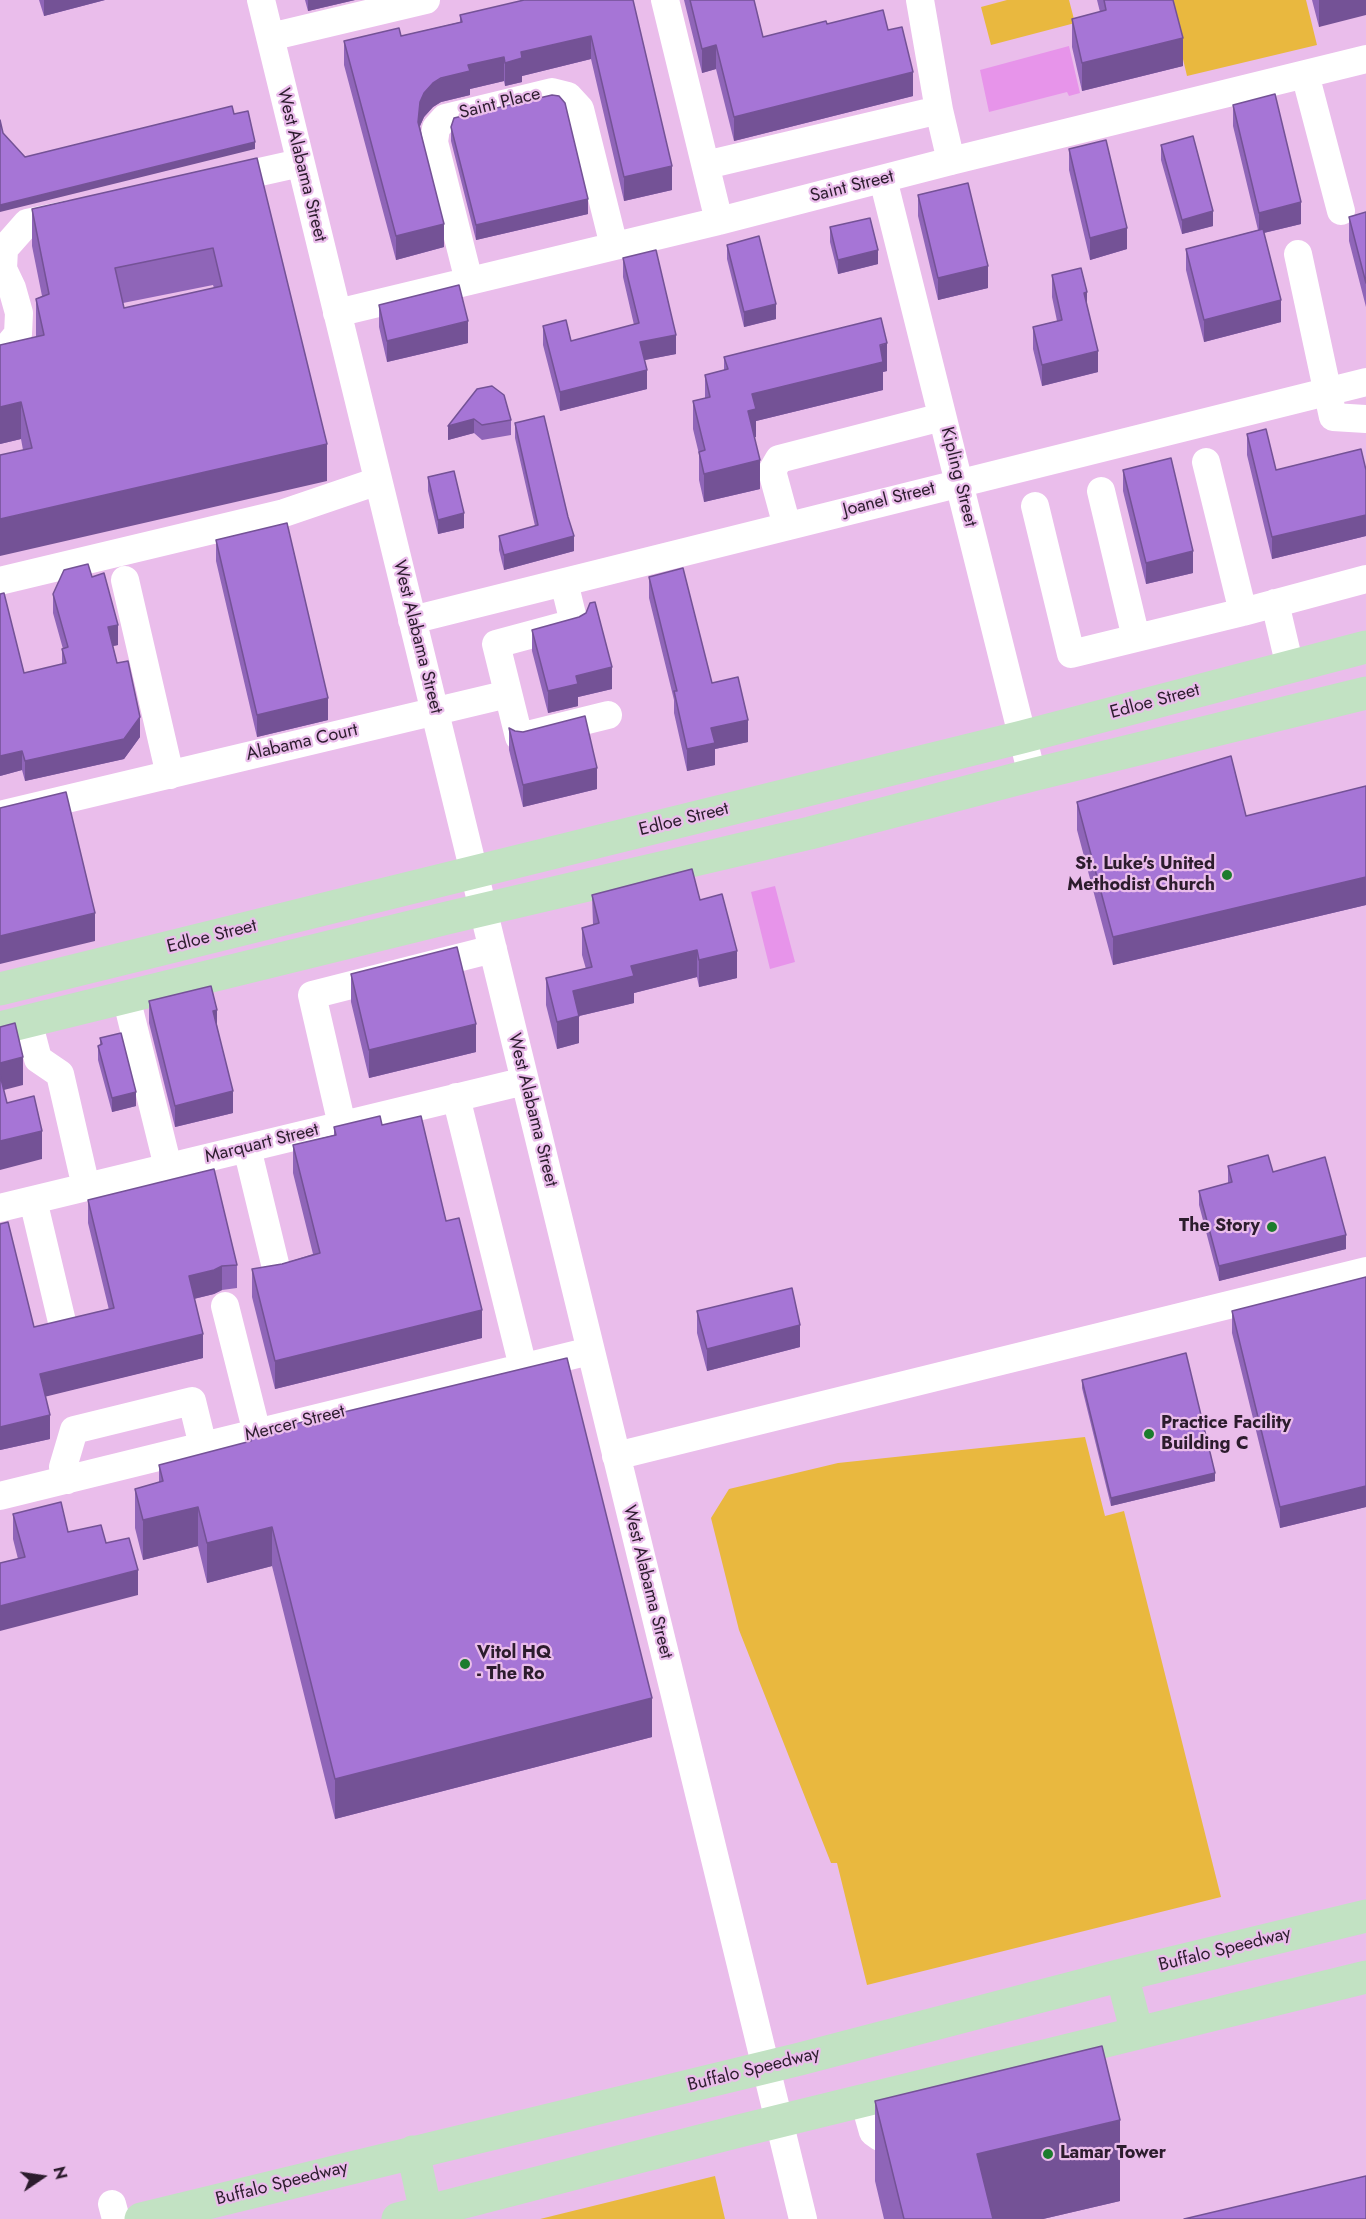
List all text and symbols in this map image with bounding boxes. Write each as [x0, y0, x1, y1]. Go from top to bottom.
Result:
street label: Saint Place [457, 83, 543, 125]
street label: West Alabama Street [271, 86, 331, 244]
street label: Saint Street [808, 166, 896, 208]
street label: Kipling Street [935, 425, 981, 529]
street label: Joanel Street [841, 478, 937, 522]
street label: West Alabama Street [387, 558, 447, 716]
street label: Edloe Street [1108, 680, 1202, 724]
street label: Alabama Court [244, 720, 360, 766]
street label: Edloe Street [637, 798, 731, 842]
place label: St. Luke's United Methodist Church [1067, 854, 1215, 896]
marker: St. Luke's United Methodist Church [1220, 868, 1234, 882]
street label: Edloe Street [165, 915, 259, 959]
street label: West Alabama Street [502, 1031, 562, 1189]
street label: Marquart Street [203, 1119, 321, 1169]
place label: The Story [1179, 1216, 1260, 1238]
marker: The Story [1265, 1220, 1279, 1234]
street label: Mercer Street [243, 1401, 347, 1447]
place label: Practice Facility Building C [1161, 1413, 1291, 1456]
marker: Practice Facility Building C [1142, 1427, 1156, 1441]
street label: West Alabama Street [617, 1503, 677, 1661]
place label: Vitol HQ - The Ro [477, 1643, 551, 1686]
marker: Vitol HQ - The Ro [458, 1657, 472, 1671]
street label: Buffalo Speedway [1157, 1923, 1293, 1977]
street label: Buffalo Speedway [686, 2043, 822, 2097]
place label: Lamar Tower [1060, 2143, 1166, 2165]
north arrow [12, 2147, 72, 2207]
marker: Lamar Tower [1041, 2147, 1055, 2161]
street label: Buffalo Speedway [214, 2157, 350, 2211]
text: N [47, 2164, 73, 2182]

